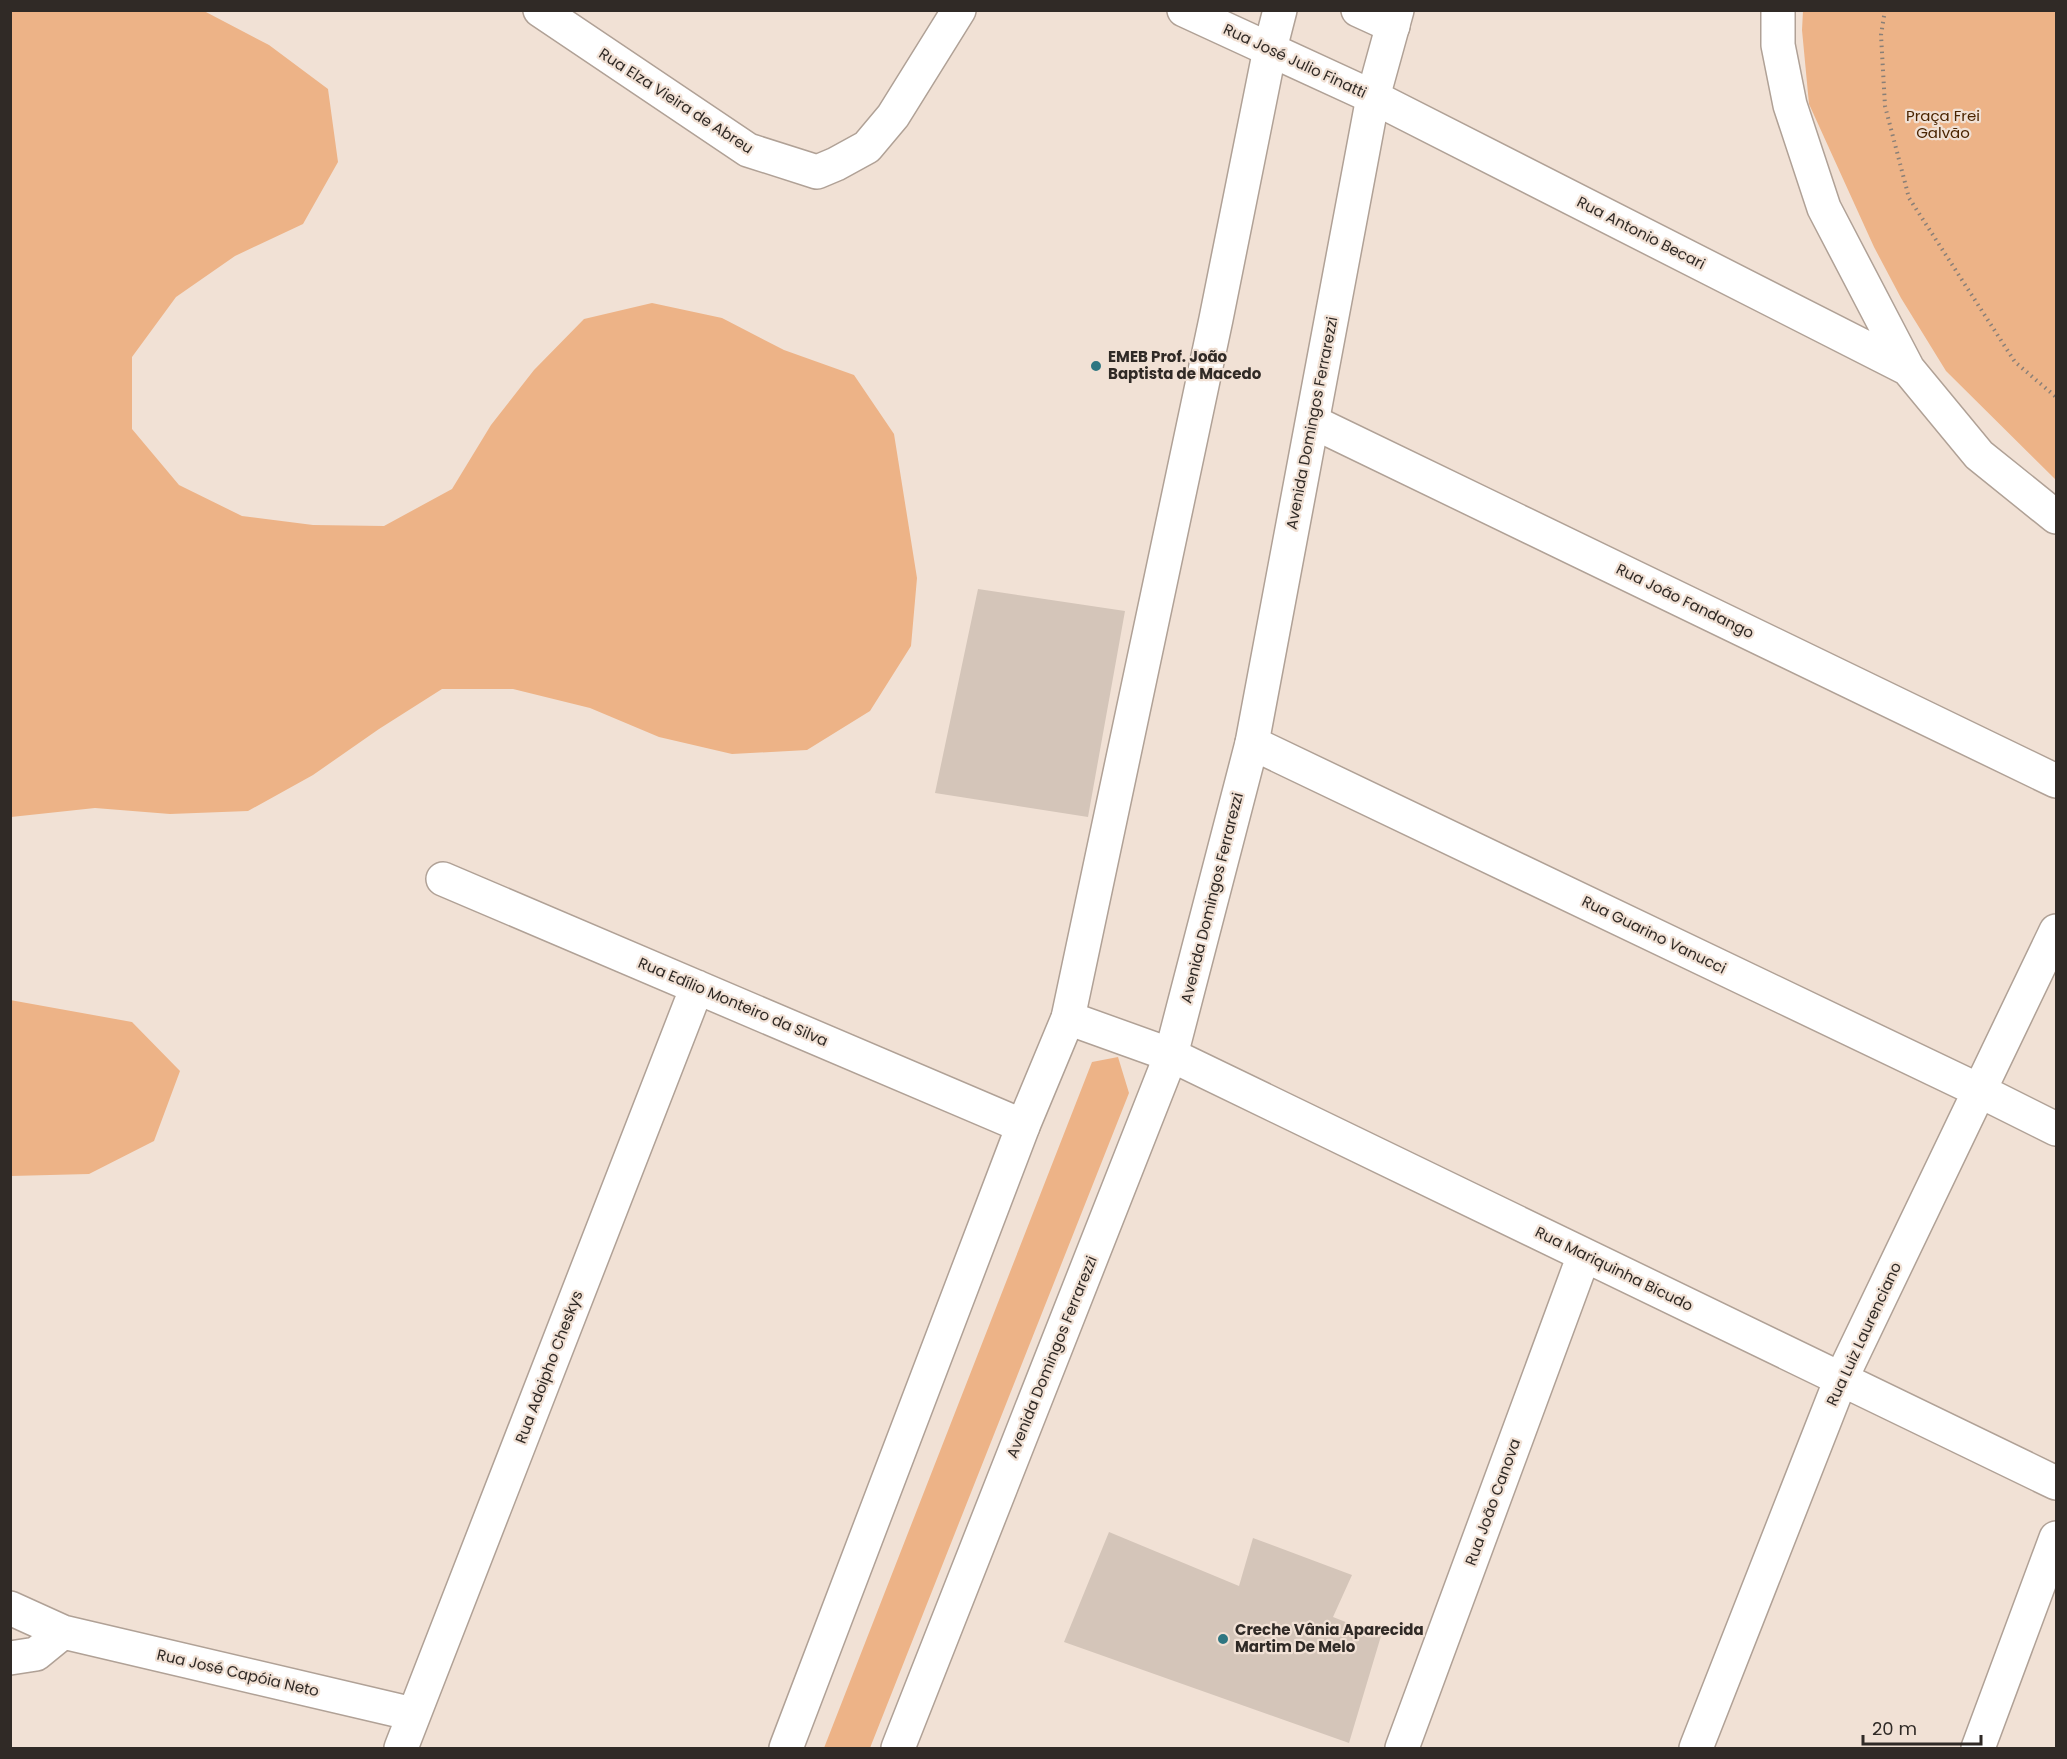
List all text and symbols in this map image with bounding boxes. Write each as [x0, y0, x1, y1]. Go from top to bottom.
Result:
street label: Rua José Julio Finatti [1220, 18, 1370, 103]
street label: Rua Elza Vieira de Abreu [595, 43, 757, 158]
park label: Praça Frei Galvão [1906, 105, 1980, 143]
street label: Rua Antonio Becari [1573, 191, 1709, 274]
street label: Avenida Domingos Ferrarezzi [1281, 315, 1342, 531]
place label: EMEB Prof. João Baptista de Macedo [1108, 346, 1262, 384]
marker: EMEB Prof. João Baptista de Macedo [1089, 359, 1103, 373]
street label: Rua João Fandango [1613, 558, 1758, 643]
street label: Avenida Domingos Ferrarezzi [1175, 790, 1248, 1005]
street label: Rua Guarino Vanucci [1579, 890, 1730, 979]
street label: Rua Edílio Monteiro da Silva [635, 952, 831, 1051]
street label: Rua Mariquinha Bicudo [1532, 1221, 1697, 1316]
street label: Avenida Domingos Ferrarezzi [1001, 1253, 1102, 1461]
street label: Rua Luiz Laurenciano [1821, 1259, 1906, 1409]
street label: Rua Adoipho Cheskys [510, 1287, 587, 1446]
street label: Rua João Canova [1460, 1435, 1525, 1568]
place label: Creche Vânia Aparecida Martim De Melo [1235, 1619, 1424, 1657]
marker: Creche Vânia Aparecida Martim De Melo [1216, 1632, 1230, 1646]
street label: Rua José Capóia Neto [155, 1644, 321, 1701]
scale bar [1863, 1708, 1982, 1746]
text: 20 m [1872, 1716, 1917, 1741]

